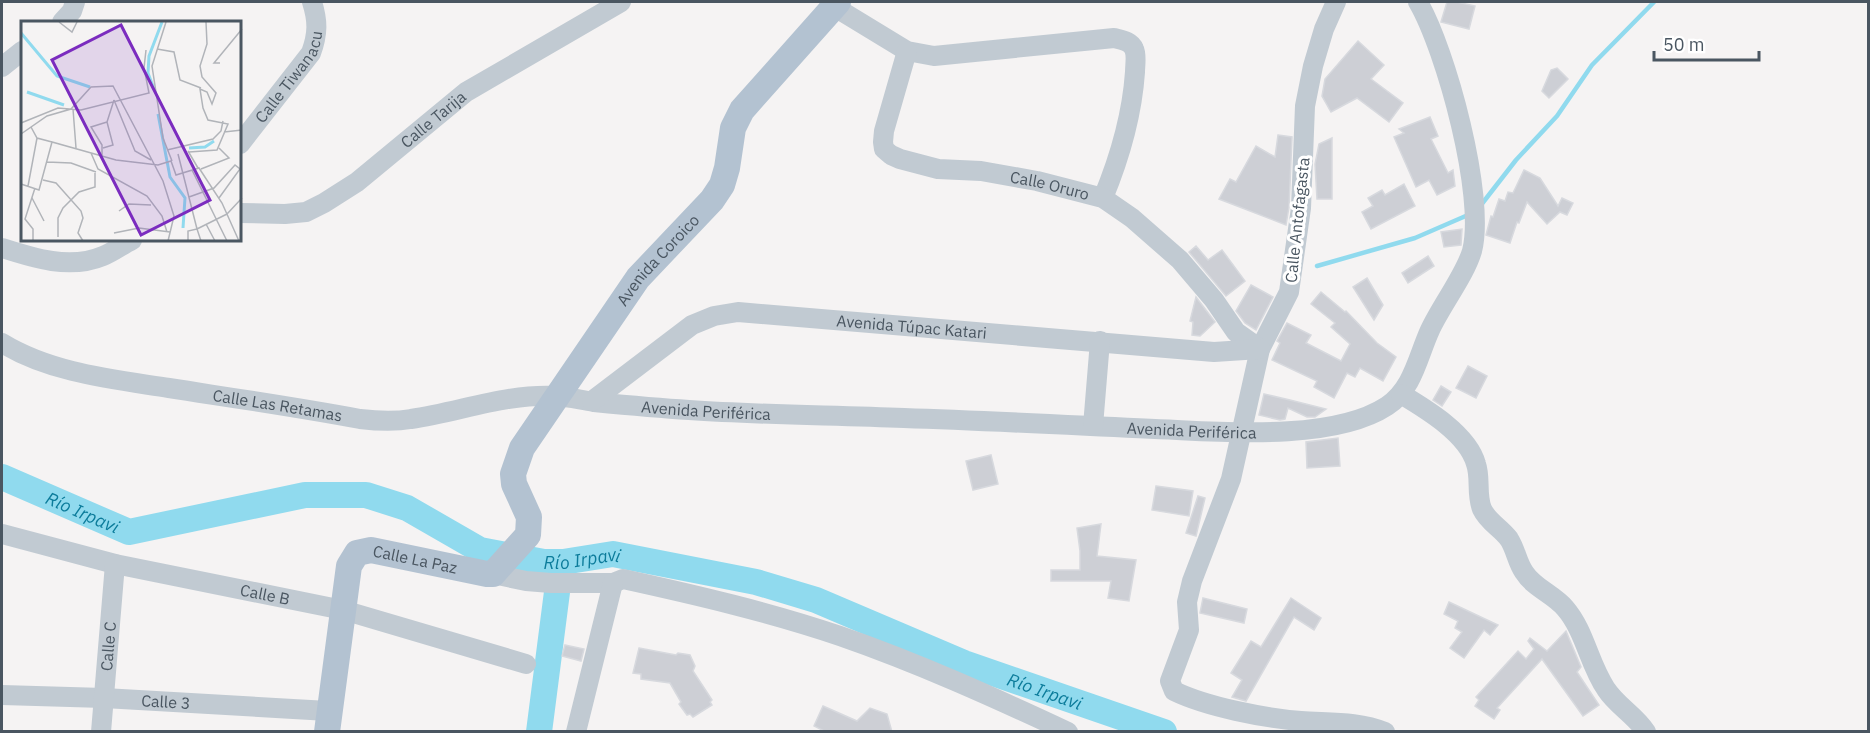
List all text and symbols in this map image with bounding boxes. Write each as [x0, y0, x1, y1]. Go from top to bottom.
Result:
inset map [21, 21, 242, 242]
scale bar [1654, 24, 1759, 62]
street label: Calle Tiwanacu [250, 29, 326, 127]
text: 50 m [1663, 33, 1705, 56]
street label: Calle Tarija [396, 86, 470, 152]
street label: Calle Antofagasta [1280, 156, 1314, 284]
street label: Calle Oruro [1009, 166, 1092, 204]
street label: Avenida Coroico [612, 210, 703, 310]
street label: Avenida Túpac Katari [836, 310, 988, 343]
street label: Calle Las Retamas [211, 385, 344, 426]
street label: Avenida Periférica [641, 396, 772, 424]
street label: Avenida Periférica [1126, 418, 1257, 442]
water label: Río Irpavi [42, 486, 123, 538]
street label: Calle La Paz [371, 541, 459, 578]
water label: Río Irpavi [544, 542, 623, 574]
street label: Calle B [239, 580, 292, 609]
street label: Calle C [96, 621, 120, 672]
water label: Río Irpavi [1004, 667, 1086, 715]
street label: Calle 3 [141, 690, 191, 713]

